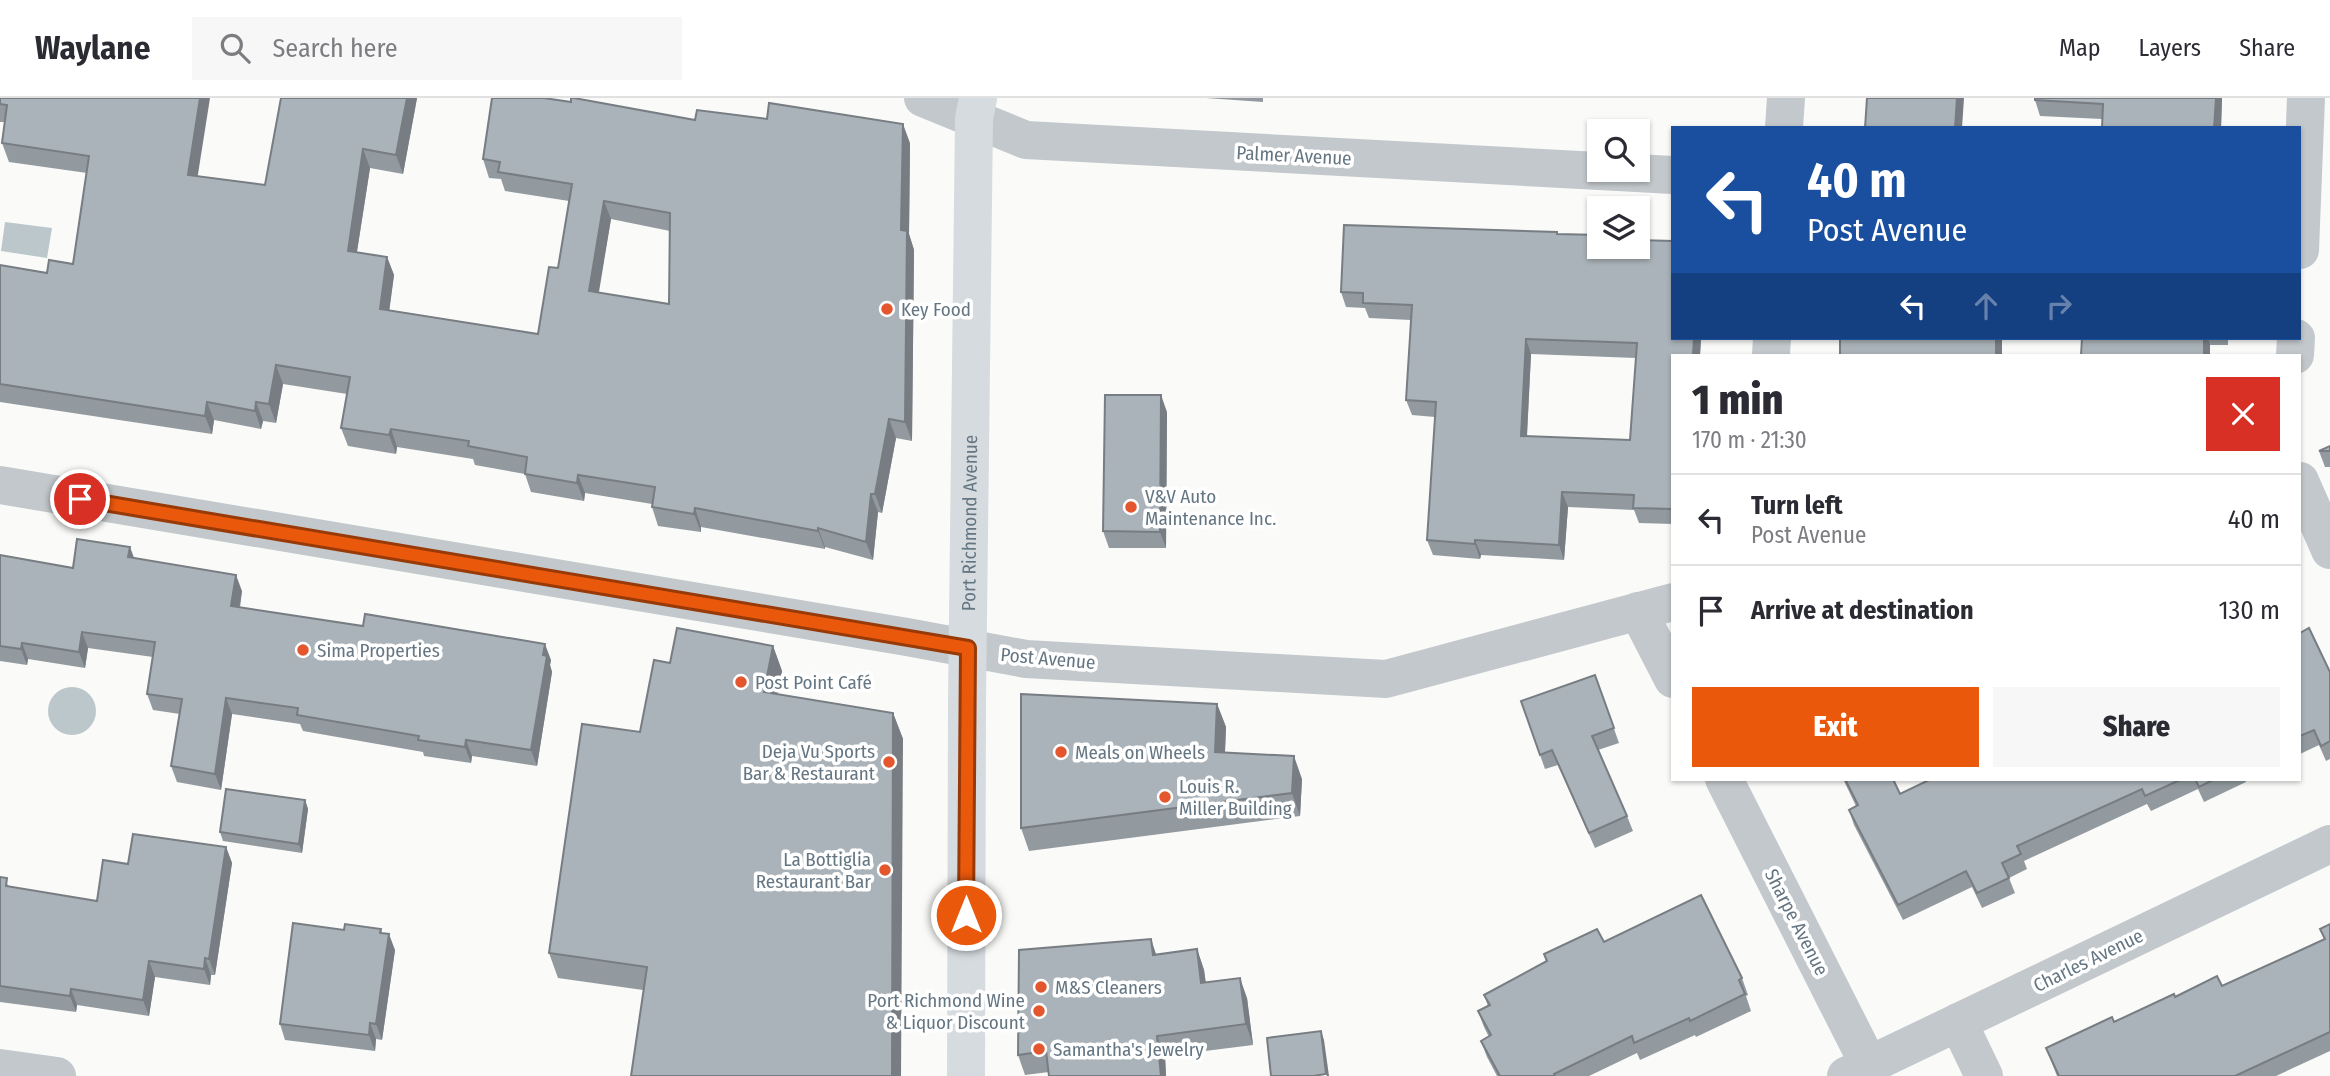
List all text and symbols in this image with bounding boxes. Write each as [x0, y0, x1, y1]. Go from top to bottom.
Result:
search box [192, 17, 682, 80]
text: Waylane [35, 28, 150, 68]
icon: search [216, 29, 254, 67]
text: Search here [272, 33, 398, 64]
text: Map [2059, 34, 2101, 62]
text: Layers [2139, 34, 2201, 62]
text: Share [2239, 34, 2295, 62]
map controls [1587, 119, 1650, 259]
button: search [1587, 119, 1650, 182]
street label: Palmer Avenue [1236, 141, 1352, 170]
text: 40 m [1807, 151, 1907, 210]
icon: left [1692, 154, 1783, 245]
button: layers [1587, 196, 1650, 259]
text: Post Avenue [1807, 211, 1967, 249]
icon: left [1894, 287, 1932, 325]
icon: ahead [1967, 287, 2005, 325]
icon: right [2040, 287, 2078, 325]
place label: Key Food [901, 298, 971, 321]
marker: Key Food [879, 301, 895, 317]
text: 1 min [1692, 375, 1783, 425]
button: close [2206, 377, 2280, 451]
text: 170 m · 21:30 [1692, 426, 1807, 454]
street label: Port Richmond Avenue [957, 435, 982, 611]
pin [50, 469, 110, 529]
icon: arrive [61, 480, 99, 518]
place label: V&V Auto Maintenance Inc. [1145, 485, 1276, 530]
text: Turn left [1751, 490, 1843, 521]
marker: V&V Auto Maintenance Inc. [1123, 499, 1139, 515]
icon: left [1692, 501, 1730, 539]
text: 40 m [2228, 504, 2280, 535]
text: Post Avenue [1751, 521, 1866, 549]
icon: arrive [1692, 592, 1730, 630]
text: Arrive at destination [1751, 595, 1974, 626]
text: 130 m [2218, 595, 2280, 626]
place label: Sima Properties [317, 639, 440, 662]
marker: Sima Properties [295, 642, 311, 658]
street label: Post Avenue [1000, 643, 1096, 674]
place label: Post Point Café [755, 671, 872, 694]
marker: Post Point Café [733, 674, 749, 690]
button: Exit [1692, 687, 1979, 767]
button: Share [1993, 687, 2280, 767]
place label: Deja Vu Sports Bar & Restaurant [743, 740, 876, 785]
place label: Meals on Wheels [1075, 741, 1205, 764]
marker: Meals on Wheels [1053, 744, 1069, 760]
marker: Deja Vu Sports Bar & Restaurant [881, 754, 897, 770]
place label: Louis R. Miller Building [1179, 775, 1292, 820]
marker: Louis R. Miller Building [1157, 789, 1173, 805]
place label: La Bottiglia Restaurant Bar [756, 848, 871, 893]
marker: La Bottiglia Restaurant Bar [877, 862, 893, 878]
street label: Sharpe Avenue [1760, 865, 1833, 979]
position arrow [929, 878, 1003, 952]
street label: Charles Avenue [2030, 924, 2147, 997]
place label: M&S Cleaners [1055, 976, 1162, 999]
marker: M&S Cleaners [1033, 979, 1049, 995]
place label: Port Richmond Wine & Liquor Discount [867, 989, 1026, 1034]
marker: Port Richmond Wine & Liquor Discount [1031, 1003, 1047, 1019]
place label: Samantha's Jewelry [1053, 1038, 1204, 1061]
marker: Samantha's Jewelry [1031, 1041, 1047, 1057]

